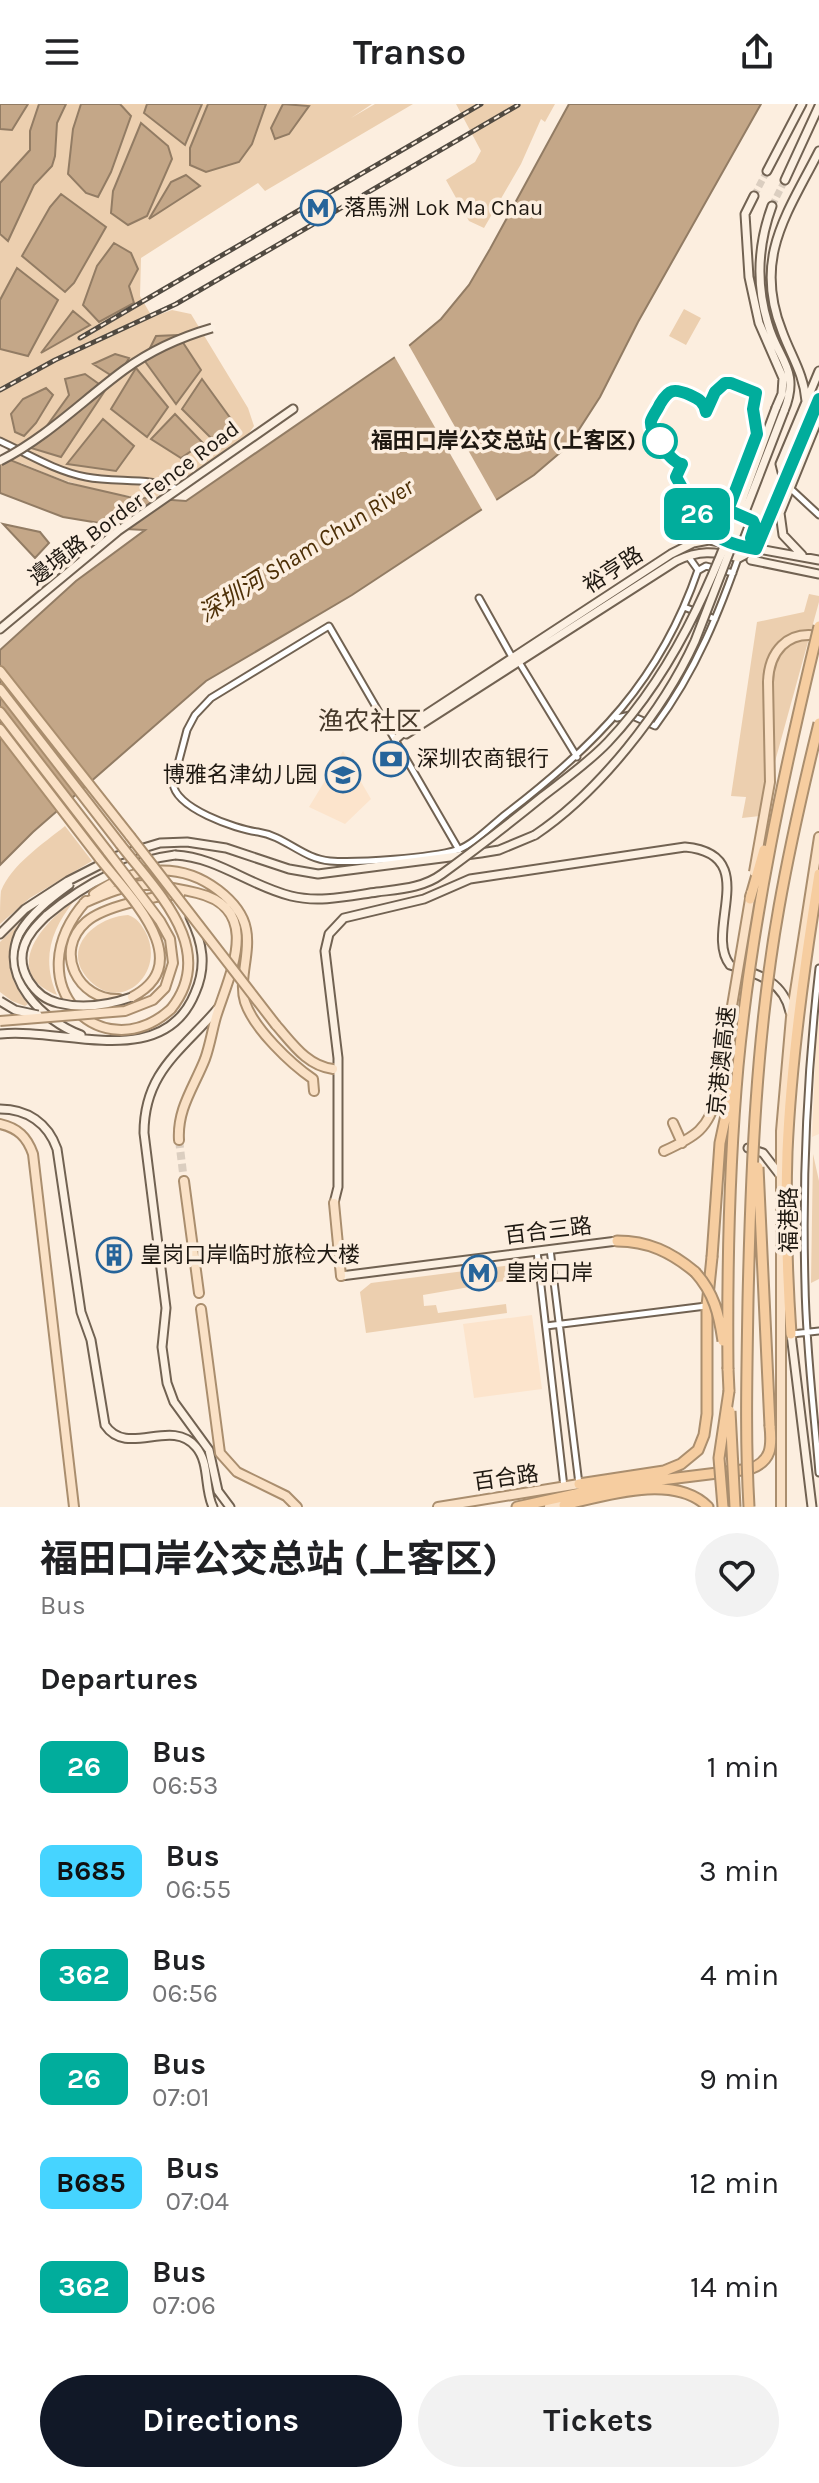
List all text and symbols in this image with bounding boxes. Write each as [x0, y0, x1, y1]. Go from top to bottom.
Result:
icon: menu [40, 30, 84, 74]
icon: share [735, 30, 779, 74]
text: Transo [353, 31, 466, 73]
metro station icon: 落馬洲 Lok Ma Chau [299, 189, 337, 227]
place label: 落馬洲 Lok Ma Chau [344, 195, 543, 221]
street label: 邊境路 Border Fence Road [24, 415, 244, 591]
marker: 福田口岸公交总站 (上客区) [643, 424, 677, 458]
place label: 福田口岸公交总站 (上客区) [371, 428, 636, 454]
water label: 深圳河 Sham Chun River [193, 472, 419, 628]
line badge: 26 [661, 488, 733, 540]
text: 26 [680, 497, 714, 530]
street label: 裕亨路 [578, 541, 648, 599]
district label: 渔农社区 [318, 706, 422, 737]
bank icon: 深圳农商银行 [372, 740, 410, 778]
place label: 深圳农商银行 [417, 746, 549, 772]
school or university icon: 博雅名津幼儿园 [324, 756, 362, 794]
place label: 博雅名津幼儿园 [163, 762, 317, 788]
street label: 京港澳高速 [703, 1005, 741, 1117]
street label: 福港路 [776, 1187, 802, 1253]
street label: 百合三路 [503, 1213, 593, 1249]
building icon: 皇岗口岸临时旅检大楼 [95, 1236, 133, 1274]
place label: 皇岗口岸临时旅检大楼 [140, 1242, 360, 1268]
metro station icon: 皇岗口岸 [460, 1254, 498, 1292]
place label: 皇岗口岸 [505, 1260, 593, 1286]
street label: 百合路 [472, 1461, 540, 1495]
button: heart [695, 1533, 779, 1617]
text: 福田口岸公交总站 (上客区) [40, 1537, 498, 1582]
text: Bus [40, 1590, 86, 1621]
text: Departures [40, 1661, 198, 1697]
text: Bus [152, 1734, 206, 1770]
text: 1 min [707, 1749, 779, 1785]
text: 26 [67, 1750, 101, 1783]
text: 06:53 [152, 1770, 218, 1801]
text: Bus [166, 1838, 220, 1874]
text: 3 min [699, 1853, 779, 1889]
text: B685 [56, 1854, 126, 1887]
text: 06:55 [166, 1874, 231, 1905]
text: Bus [152, 1942, 206, 1978]
text: 4 min [700, 1957, 779, 1993]
text: 362 [58, 1958, 110, 1991]
text: 06:56 [152, 1978, 218, 2009]
text: Bus [152, 2046, 206, 2082]
text: 9 min [699, 2061, 779, 2097]
text: 26 [67, 2062, 101, 2095]
text: 07:01 [152, 2082, 210, 2113]
text: Bus [166, 2150, 220, 2186]
text: 12 min [689, 2165, 779, 2201]
text: B685 [56, 2166, 126, 2199]
text: 07:04 [166, 2186, 229, 2217]
text: Bus [152, 2254, 206, 2290]
text: 14 min [690, 2269, 779, 2305]
text: 362 [58, 2270, 110, 2303]
text: 07:06 [152, 2290, 216, 2321]
button: Directions [40, 2375, 402, 2467]
button: Tickets [418, 2375, 779, 2467]

